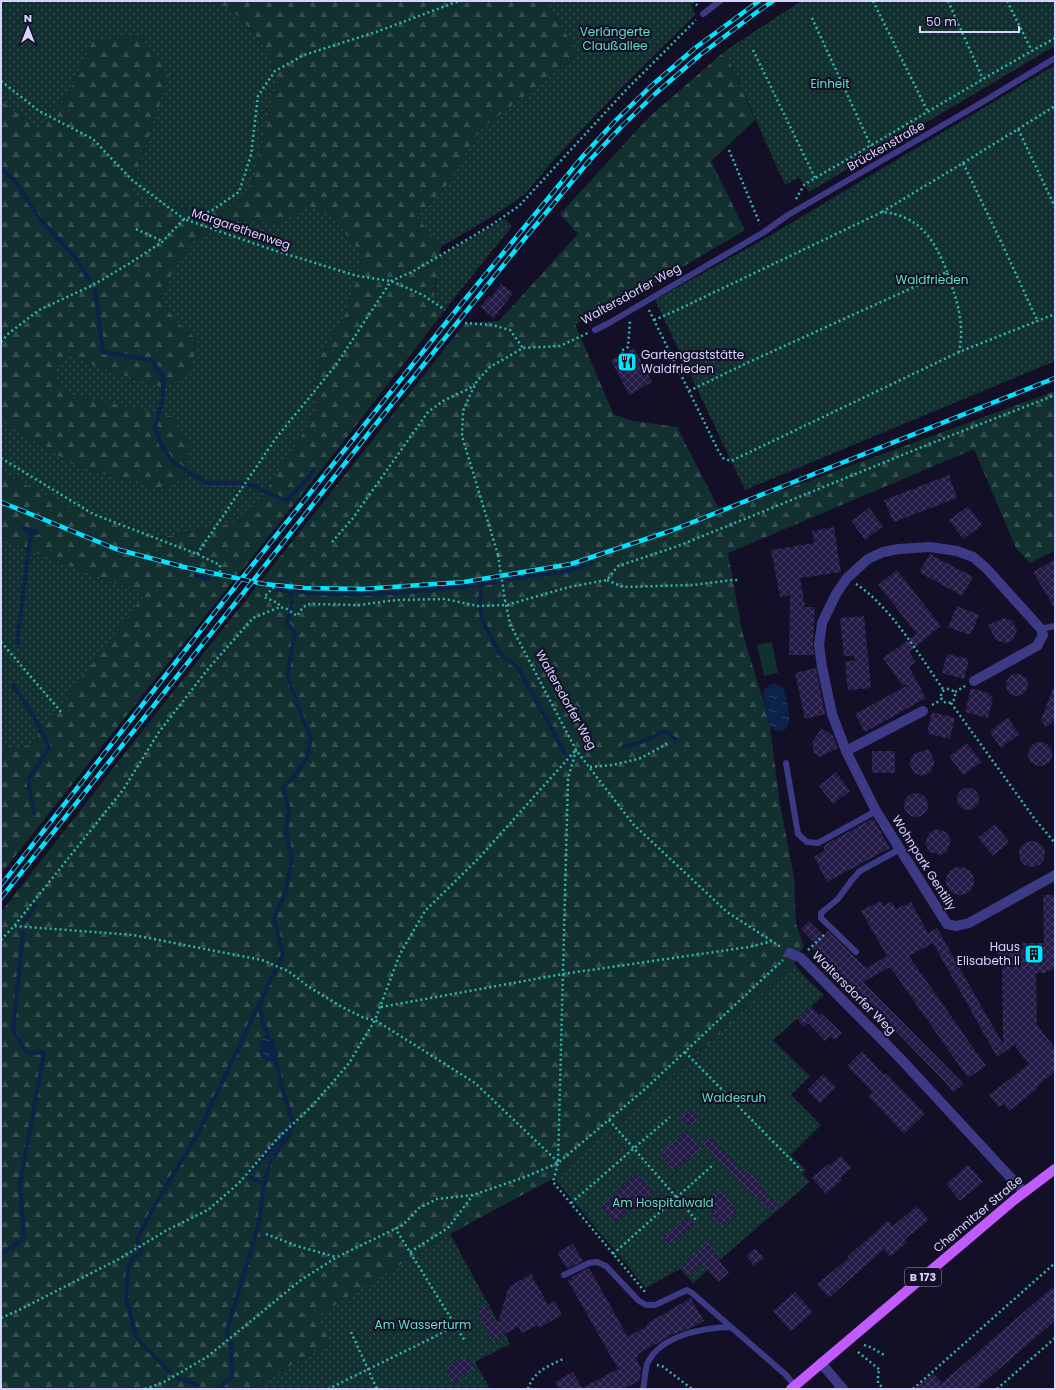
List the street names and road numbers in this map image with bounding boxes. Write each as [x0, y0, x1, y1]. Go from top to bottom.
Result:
street label: Brückenstraße [844, 116, 928, 175]
street label: Margarethenweg [189, 204, 293, 253]
street label: Waltersdorfer Weg [578, 259, 684, 328]
street label: Waltersdorfer Weg [532, 647, 601, 753]
street label: Wohnpark Gentilly [888, 812, 961, 914]
street label: Waltersdorfer Weg [809, 947, 900, 1038]
street label: Chemnitzer Straße [929, 1171, 1026, 1256]
road number: B 173 [905, 1268, 941, 1286]

